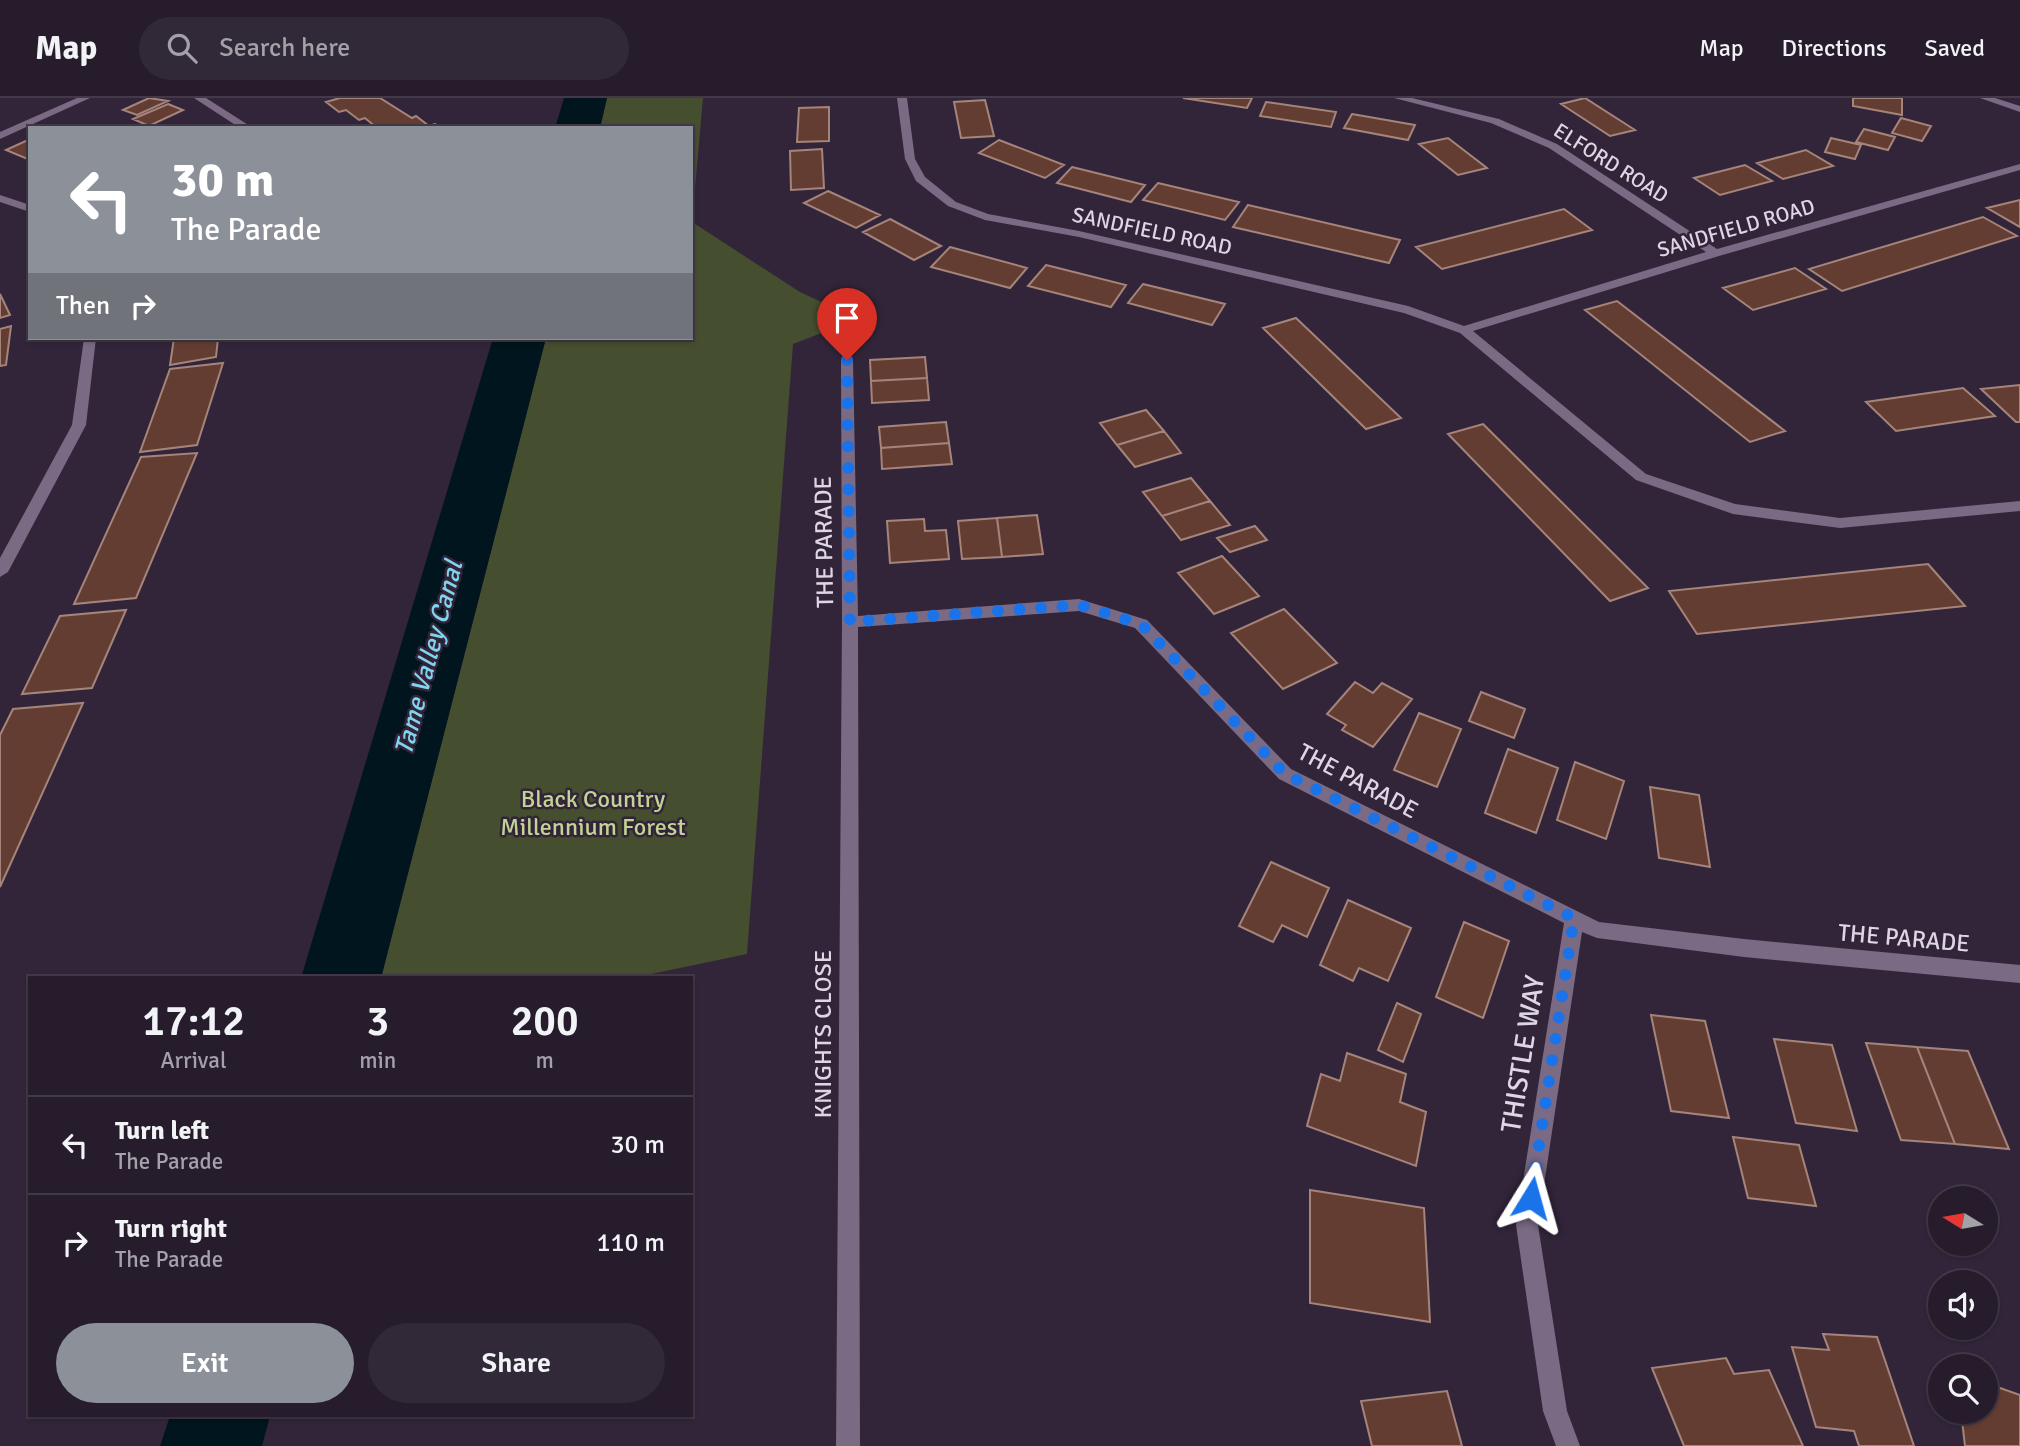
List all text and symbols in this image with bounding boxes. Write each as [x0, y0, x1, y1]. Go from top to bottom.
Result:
search box [139, 17, 629, 80]
text: Map [35, 28, 97, 69]
icon: search [163, 29, 201, 67]
text: Search here [219, 32, 350, 64]
text: Map [1699, 33, 1744, 63]
text: Directions [1782, 33, 1887, 63]
text: Saved [1925, 33, 1985, 63]
street label: ELFORD ROAD [1549, 117, 1673, 209]
text: 30 m [171, 150, 274, 210]
icon: left [56, 154, 147, 245]
street label: SANDFIELD ROAD [1654, 193, 1818, 263]
street label: SANDFIELD ROAD [1070, 201, 1234, 261]
text: The Parade [171, 210, 322, 249]
icon: right [124, 287, 162, 325]
pin [817, 288, 877, 360]
text: Then [56, 290, 110, 322]
icon: arrive [828, 299, 866, 337]
street label: THE PARADE [808, 476, 840, 608]
water label: Tame Valley Canal [388, 555, 471, 759]
street label: THE PARADE [1293, 737, 1423, 825]
park label: Black Country Millennium Forest [500, 784, 686, 842]
street label: THE PARADE [1837, 917, 1971, 959]
street label: KNIGHTS CLOSE [808, 950, 838, 1118]
street label: THISTLE WAY [1494, 973, 1552, 1135]
text: 17:12 [142, 996, 245, 1047]
text: 3 [366, 996, 389, 1047]
text: 200 [511, 996, 579, 1047]
text: Arrival [160, 1046, 227, 1075]
text: min [359, 1046, 396, 1075]
text: m [535, 1046, 554, 1075]
text: Turn left [115, 1115, 209, 1147]
icon: left [56, 1126, 94, 1164]
text: 30 m [610, 1129, 665, 1161]
text: The Parade [115, 1147, 223, 1176]
position arrow [1494, 1161, 1568, 1235]
north arrow [1928, 1186, 1998, 1256]
map controls [1928, 1186, 1998, 1424]
text: Turn right [115, 1213, 227, 1245]
icon: right [56, 1224, 94, 1262]
text: 110 m [596, 1227, 665, 1259]
text: The Parade [115, 1245, 223, 1274]
button: sound [1928, 1270, 1998, 1340]
button: Exit [56, 1323, 354, 1403]
button: Share [368, 1323, 665, 1403]
button: search [1928, 1354, 1998, 1424]

